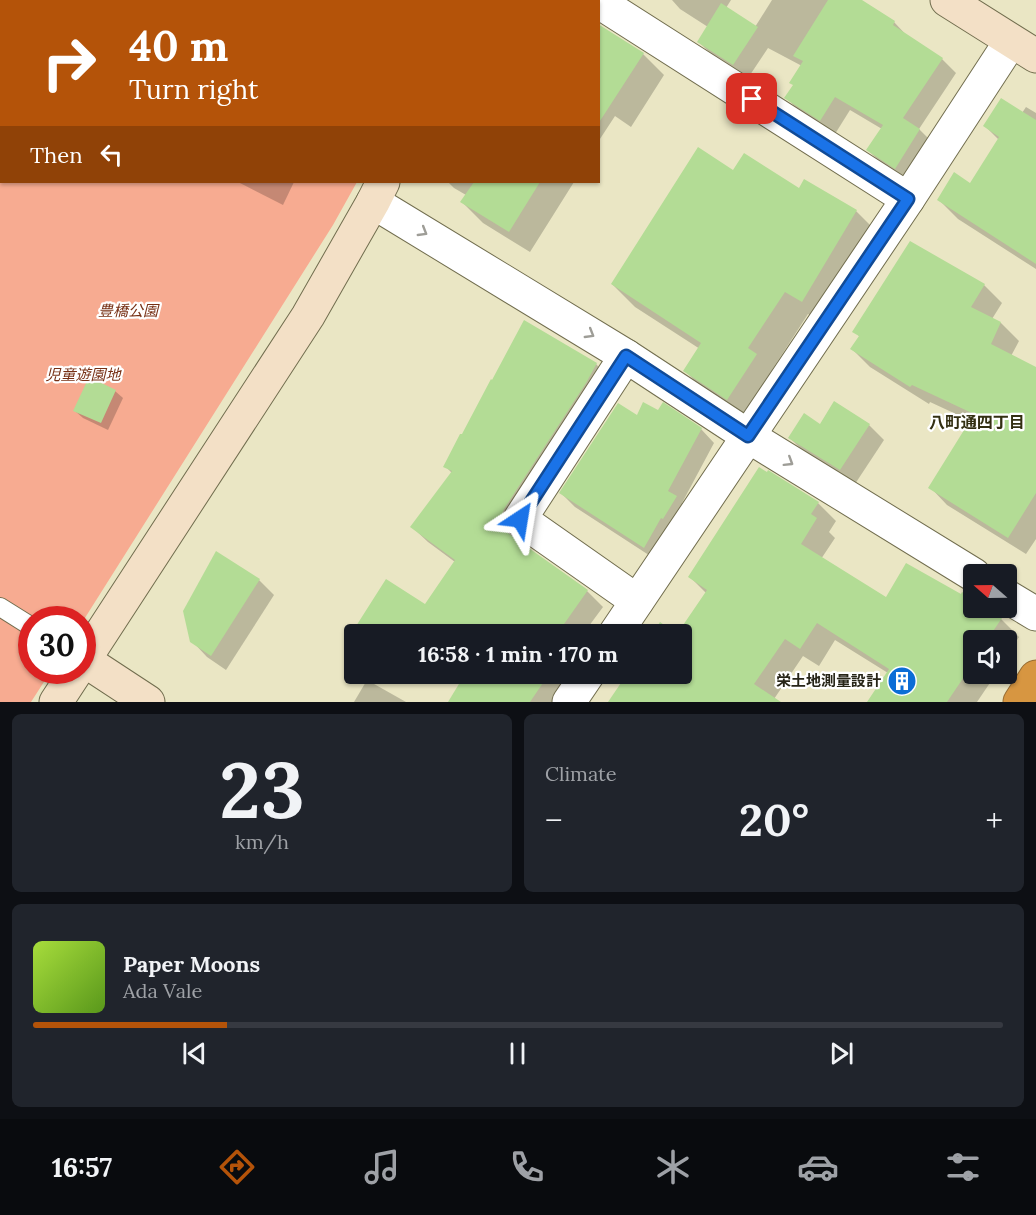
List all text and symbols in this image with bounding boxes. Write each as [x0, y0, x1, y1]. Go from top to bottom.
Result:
text: 40 m [129, 19, 228, 73]
icon: right [30, 24, 108, 102]
text: Turn right [129, 72, 258, 106]
pin [726, 73, 777, 124]
icon: arrive [735, 82, 768, 115]
icon: left [95, 138, 128, 171]
text: Then [30, 141, 83, 169]
one-way arrow [417, 225, 427, 237]
park label: 豊橋公園 [98, 301, 160, 320]
one-way arrow [584, 326, 594, 338]
park label: 児童遊園地 [45, 365, 122, 384]
district label: 八町通四丁目 [929, 412, 1025, 432]
one-way arrow [783, 454, 793, 466]
position arrow [488, 487, 552, 551]
north arrow [963, 564, 1017, 618]
map controls [963, 564, 1017, 684]
speed limit sign: 30 [18, 606, 96, 684]
button: sound [963, 630, 1017, 684]
text: 16:58 · 1 min · 170 m [418, 640, 618, 668]
building icon: 栄土地測量設計 [886, 665, 918, 697]
place label: 栄土地測量設計 [776, 671, 881, 690]
text: 23 [219, 740, 305, 839]
text: Climate [545, 761, 617, 786]
text: 20° [739, 791, 809, 848]
text: − [545, 799, 563, 841]
text: + [985, 799, 1003, 841]
text: km/h [235, 829, 289, 854]
text: Paper Moons [123, 950, 260, 978]
text: Ada Vale [123, 978, 202, 1003]
icon: previous [178, 1037, 211, 1070]
icon: pause [501, 1037, 534, 1070]
icon: next [825, 1037, 858, 1070]
icon: directions [216, 1146, 258, 1188]
icon: music [361, 1146, 403, 1188]
icon: phone [506, 1146, 548, 1188]
icon: climate [652, 1146, 694, 1188]
icon: car [797, 1146, 839, 1188]
icon: filters [942, 1146, 984, 1188]
text: 16:57 [52, 1150, 112, 1184]

